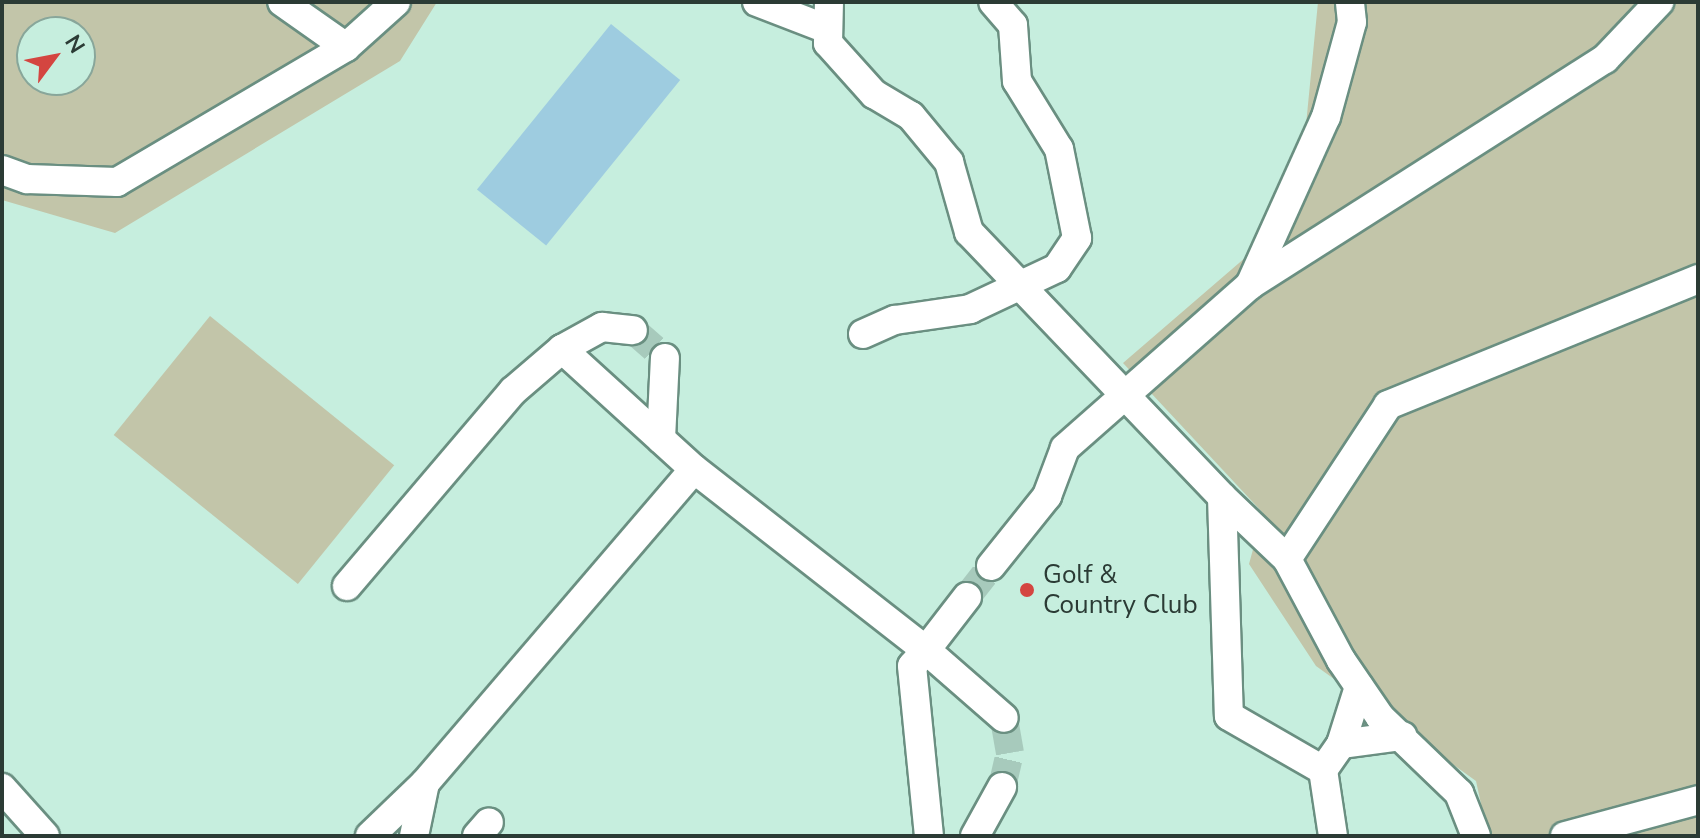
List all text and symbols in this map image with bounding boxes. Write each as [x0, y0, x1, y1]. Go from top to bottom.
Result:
north arrow [16, 16, 96, 96]
text: N [58, 29, 92, 59]
place label: Golf & Country Club [1043, 559, 1198, 620]
marker: Golf & Country Club [1018, 581, 1036, 599]

